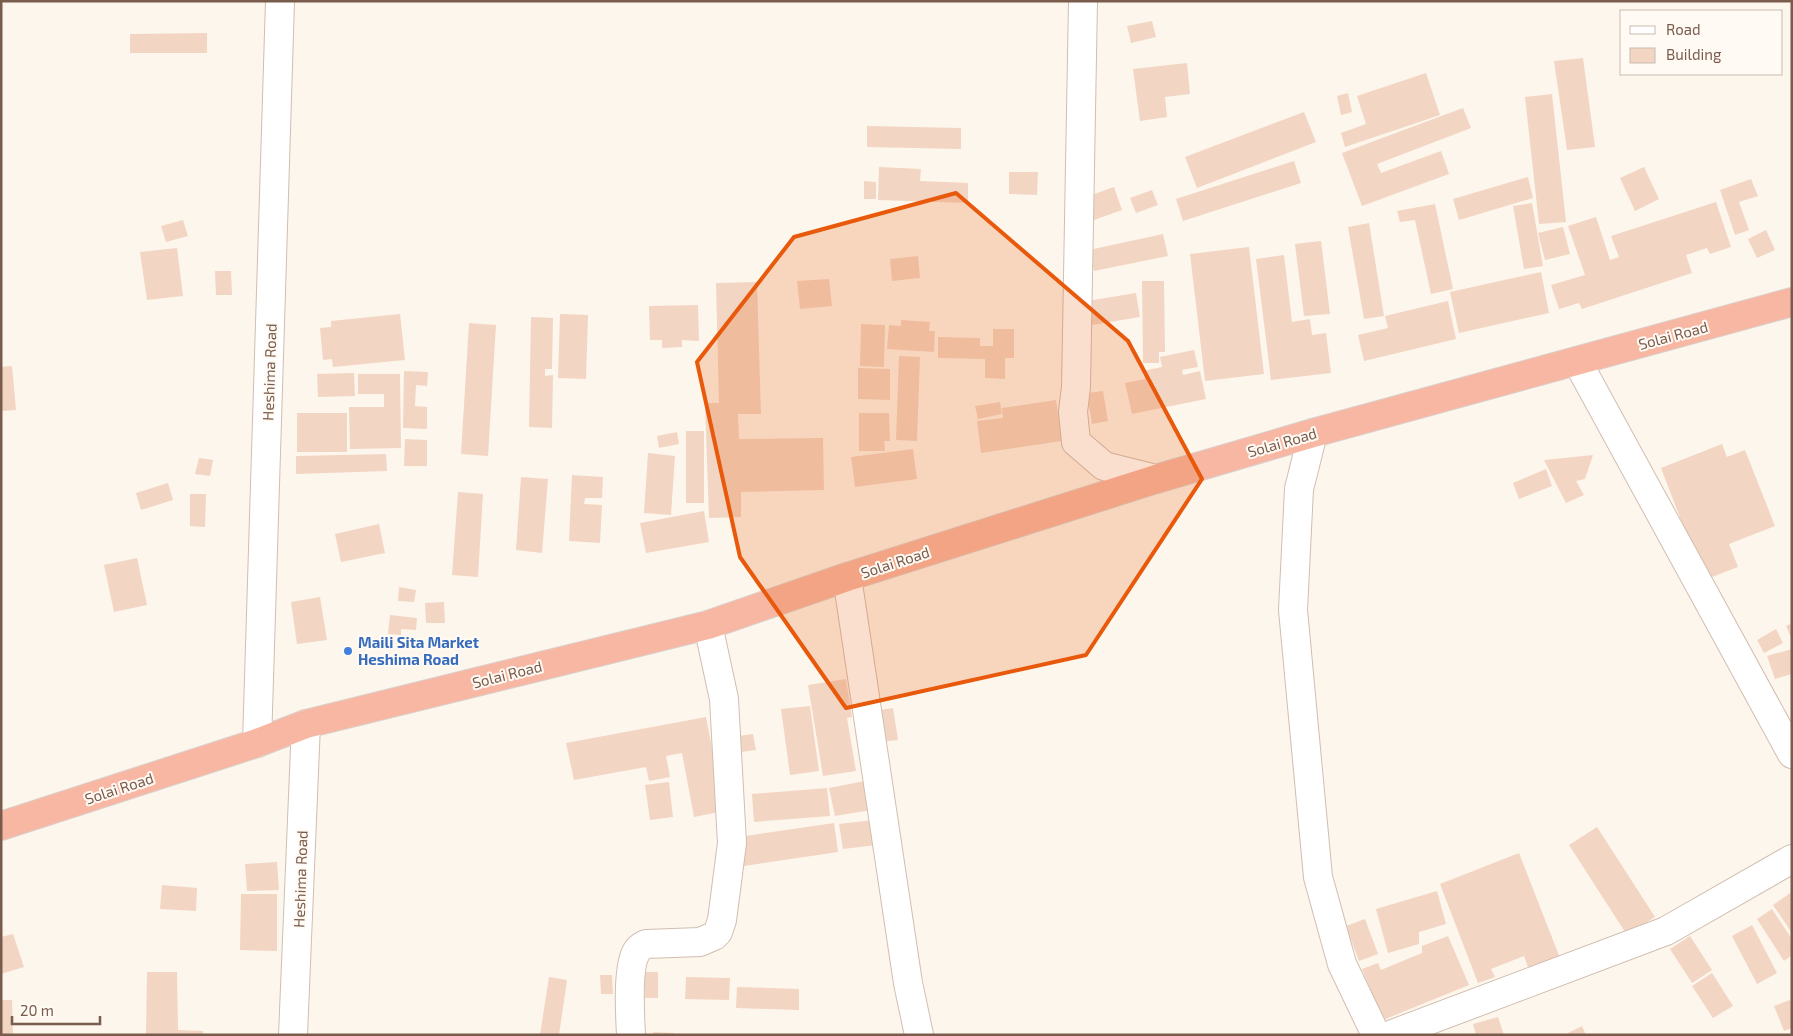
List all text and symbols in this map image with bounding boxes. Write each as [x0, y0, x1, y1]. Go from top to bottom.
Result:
legend [1620, 10, 1783, 75]
text: Road [1666, 20, 1701, 38]
text: Building [1666, 45, 1722, 63]
street label: Solai Road [1636, 317, 1710, 353]
street label: Heshima Road [258, 323, 280, 421]
street label: Solai Road [1245, 424, 1319, 460]
street label: Solai Road [858, 542, 932, 582]
place label: Maili Sita Market Heshima Road [358, 633, 479, 668]
marker: Maili Sita Market Heshima Road [342, 645, 354, 657]
street label: Solai Road [470, 657, 544, 691]
street label: Solai Road [82, 768, 156, 808]
street label: Heshima Road [289, 830, 311, 928]
scale bar [12, 994, 100, 1026]
text: 20 m [20, 1001, 54, 1019]

